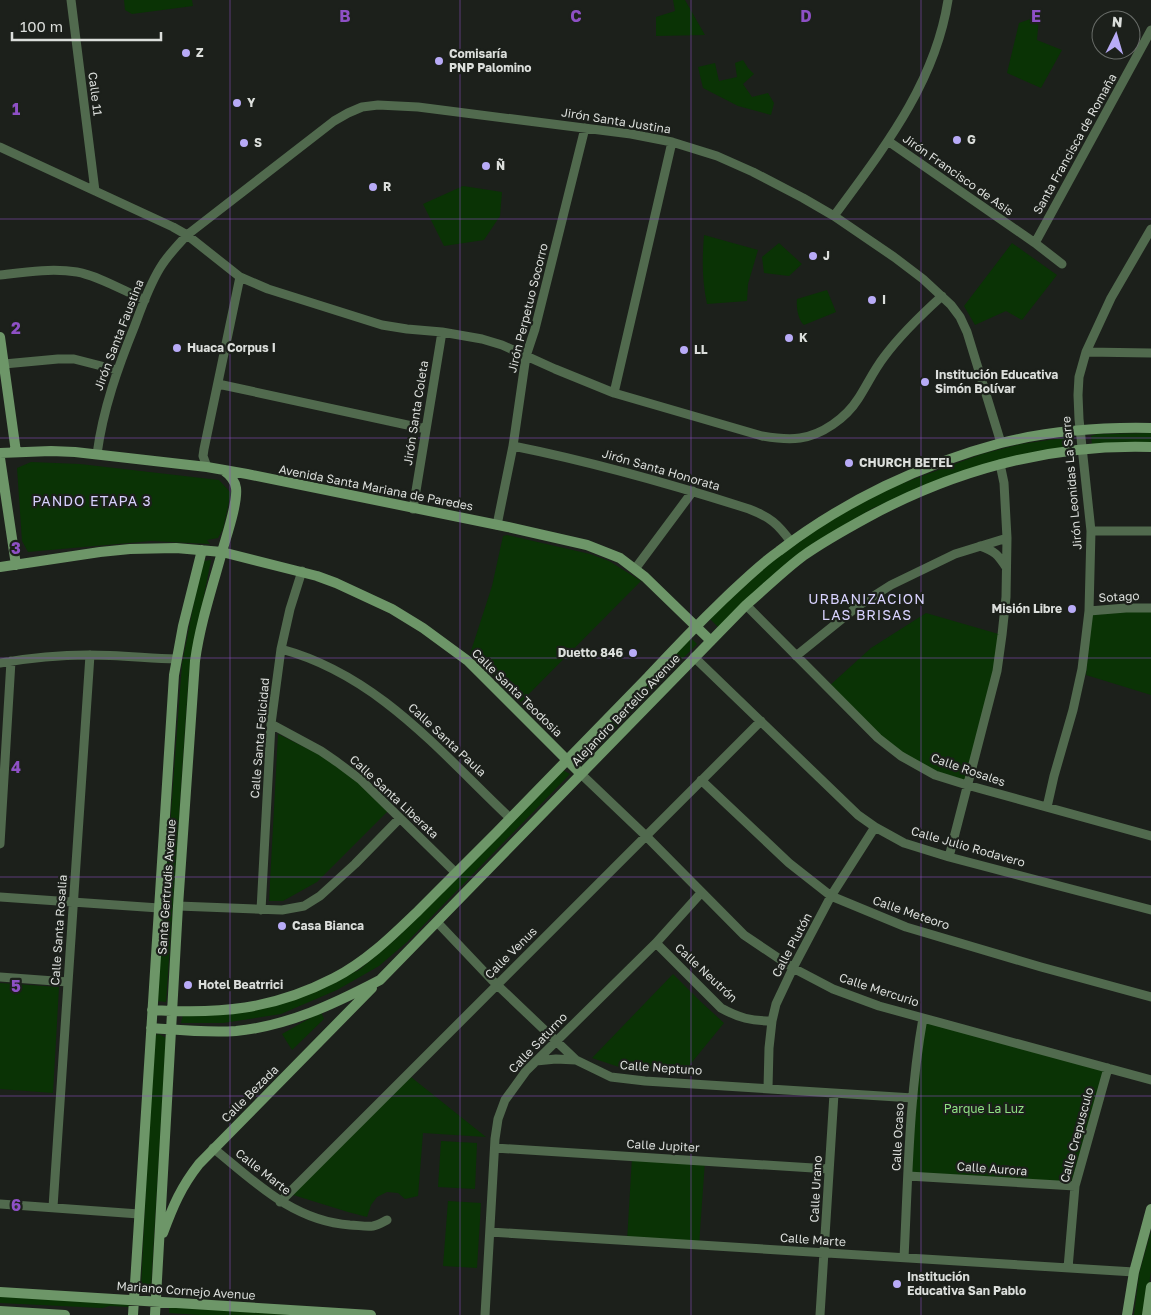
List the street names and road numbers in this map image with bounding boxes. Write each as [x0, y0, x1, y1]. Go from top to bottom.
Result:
street label: Calle 11 [85, 71, 106, 117]
street label: Santa Francisca de Romaña [1030, 71, 1120, 217]
street label: Jirón Santa Justina [560, 104, 672, 137]
street label: Jirón Francisco de Asis [900, 131, 1017, 219]
street label: Jirón Perpetuo Socorro [504, 242, 551, 374]
street label: Jirón Santa Faustina [90, 277, 147, 392]
street label: Jirón Santa Coleta [400, 359, 431, 466]
street label: Jirón Leonidas La Sarre [1058, 415, 1085, 551]
street label: Jirón Santa Honorata [600, 445, 722, 494]
street label: Avenida Santa Mariana de Paredes [278, 461, 475, 514]
street label: Sotago [1098, 588, 1140, 605]
street label: Calle Santa Teodosia [469, 645, 566, 740]
street label: Alejandro Bertello Avenue [568, 651, 683, 769]
street label: Calle Santa Felicidad [247, 677, 272, 799]
street label: Calle Santa Paula [405, 700, 489, 780]
street label: Calle Rosales [929, 750, 1007, 789]
street label: Calle Santa Liberata [347, 752, 442, 842]
street label: Santa Gertrudis Avenue [154, 819, 179, 955]
street label: Calle Julio Rodavero [909, 823, 1027, 870]
street label: Calle Santa Rosalia [47, 874, 70, 986]
street label: Calle Meteoro [871, 892, 952, 933]
street label: Calle Plutón [768, 910, 815, 980]
street label: Calle Venus [481, 923, 540, 982]
street label: Calle Neutrón [672, 940, 741, 1005]
street label: Calle Mercurio [837, 970, 921, 1010]
street label: Calle Saturno [505, 1009, 570, 1076]
street label: Calle Neptuno [619, 1057, 703, 1078]
street label: Calle Bezada [218, 1062, 281, 1125]
street label: Calle Crepusculo [1057, 1086, 1096, 1184]
street label: Calle Ocaso [888, 1103, 907, 1171]
street label: Calle Jupiter [626, 1136, 700, 1155]
street label: Calle Marte [233, 1145, 294, 1198]
street label: Calle Urano [806, 1155, 825, 1223]
street label: Calle Aurora [956, 1159, 1028, 1178]
street label: Calle Marte [779, 1230, 847, 1249]
street label: Mariano Cornejo Avenue [116, 1278, 256, 1303]

